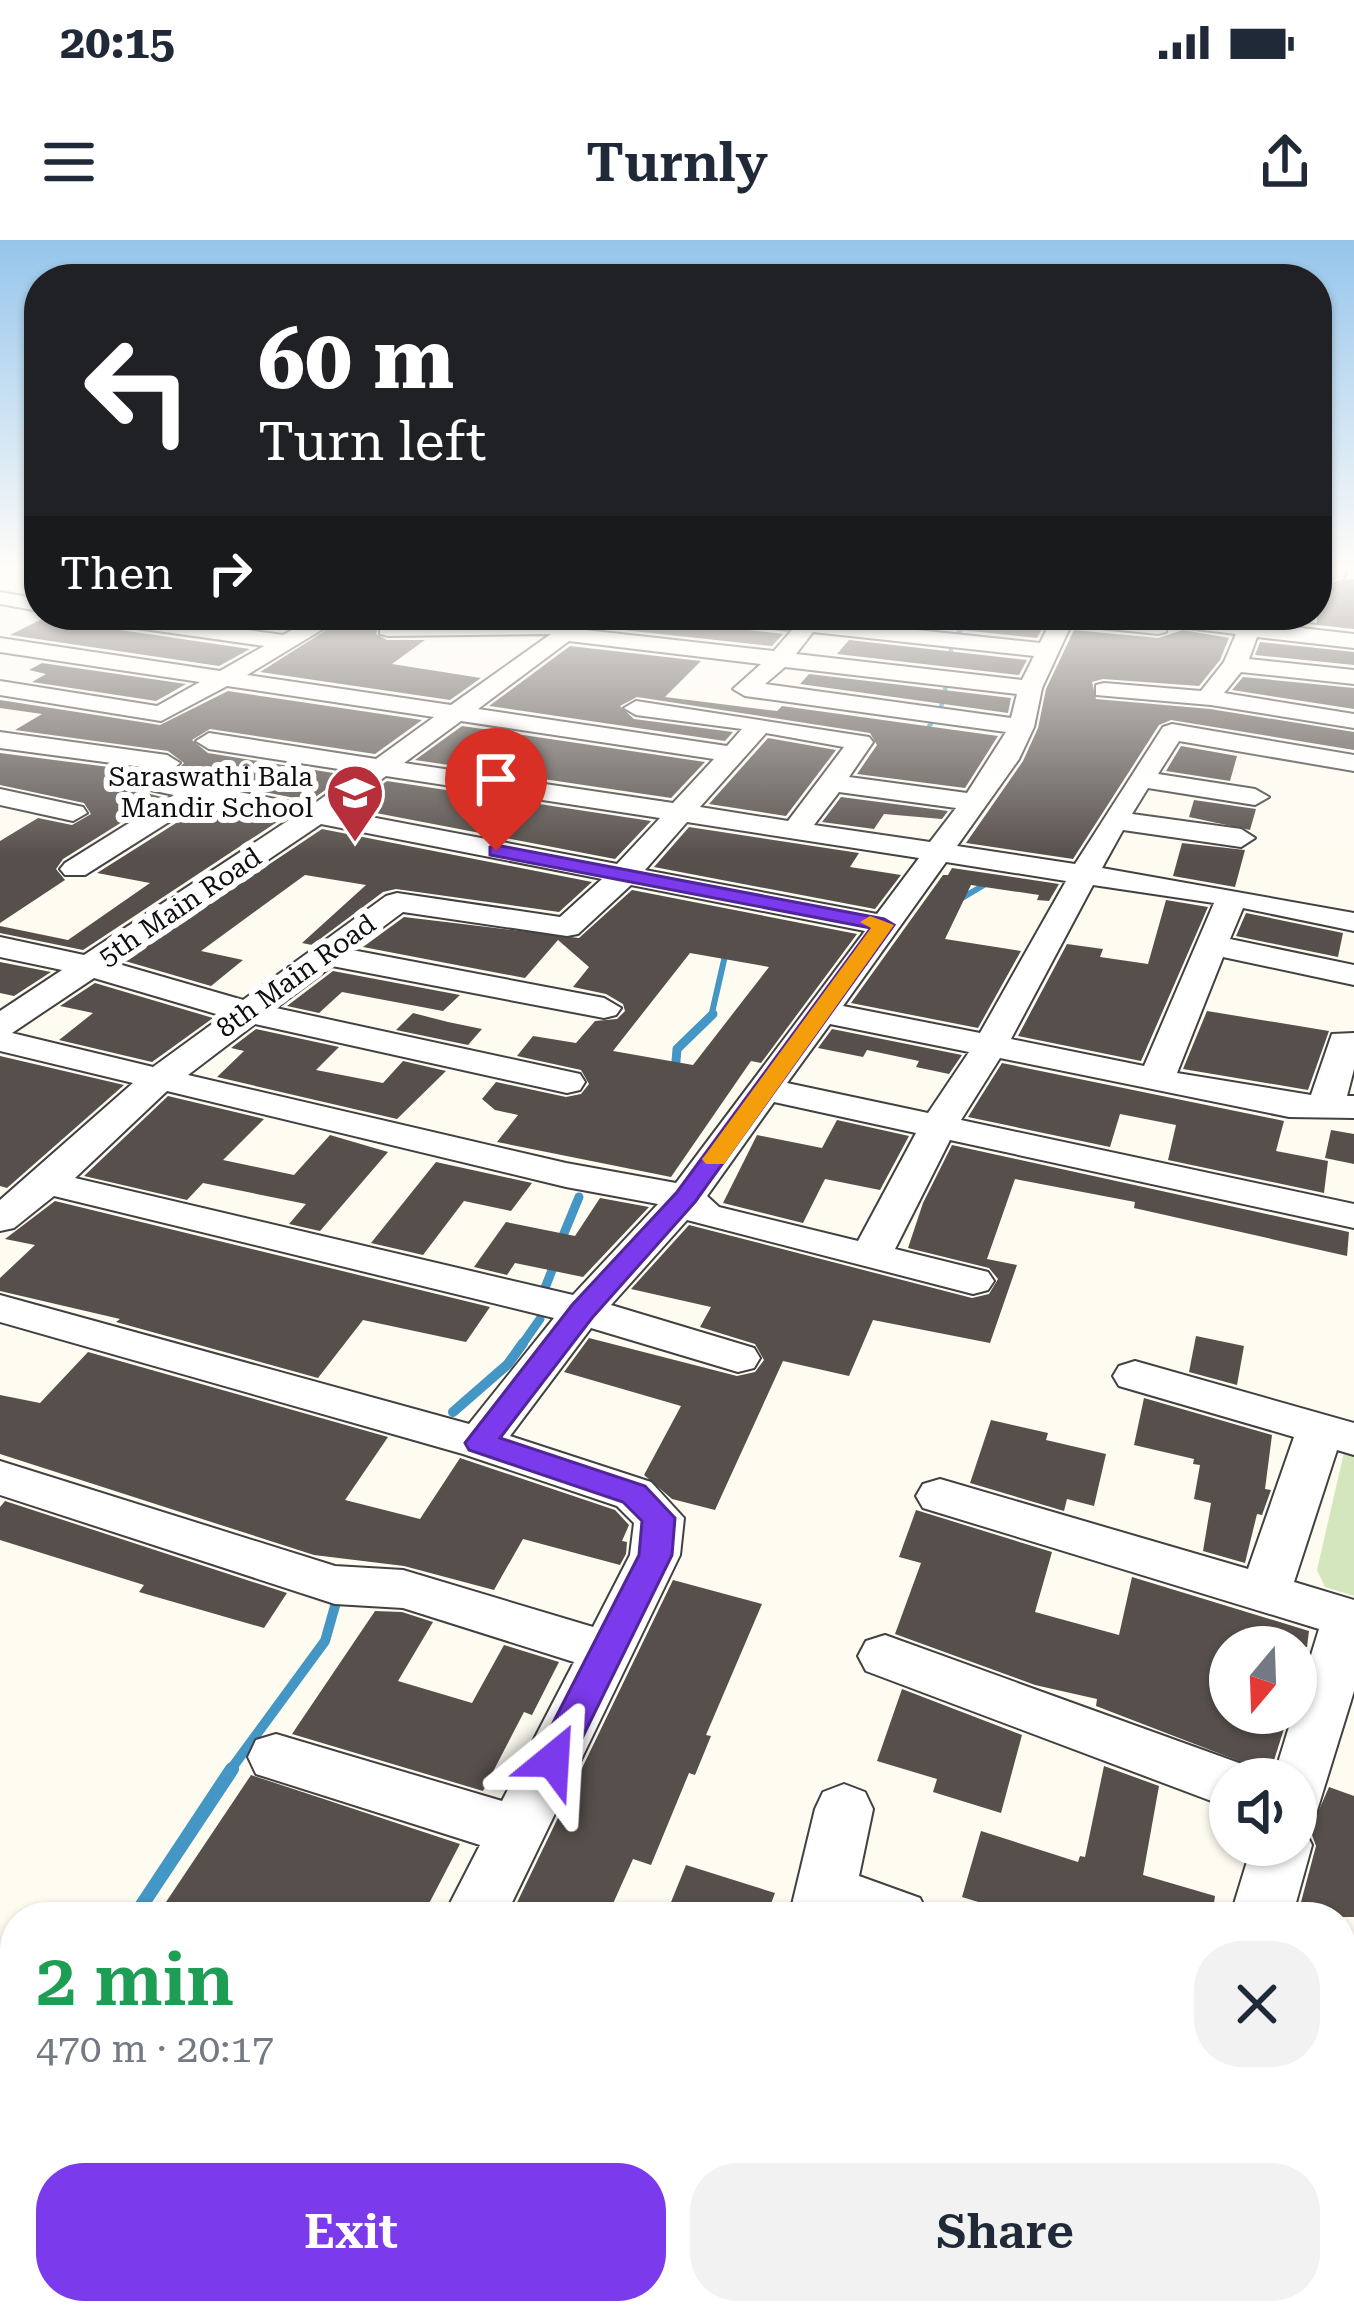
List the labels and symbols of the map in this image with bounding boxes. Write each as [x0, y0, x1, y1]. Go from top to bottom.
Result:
pin [445, 728, 547, 851]
place label: Saraswathi Bala Mandir School [108, 761, 313, 824]
school or university icon: Saraswathi Bala Mandir School [324, 762, 386, 844]
street label: 5th Main Road [93, 841, 267, 973]
street label: 8th Main Road [210, 908, 382, 1044]
north arrow [1209, 1626, 1317, 1734]
position arrow [490, 1697, 616, 1823]

